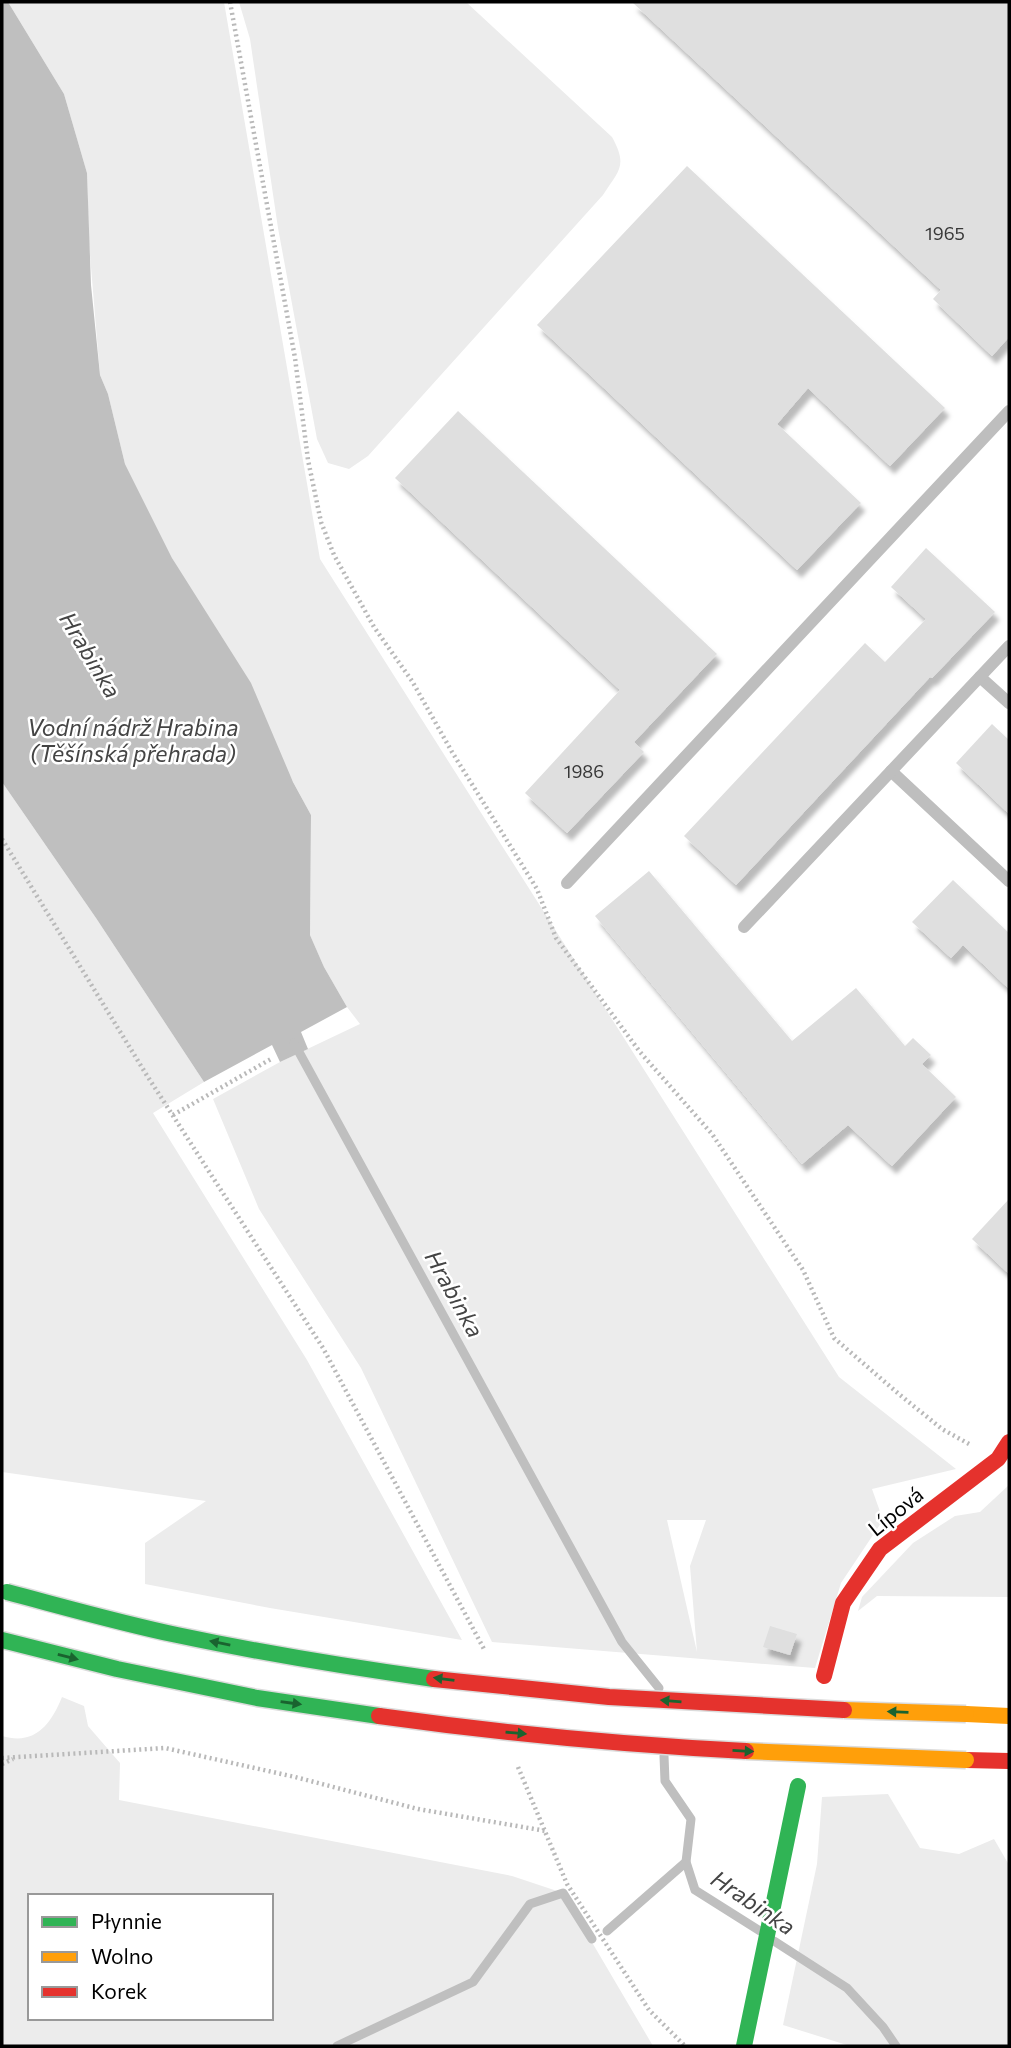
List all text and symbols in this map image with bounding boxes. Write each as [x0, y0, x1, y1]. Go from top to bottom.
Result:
house number: 1965 [925, 222, 965, 244]
water label: Hrabinka [54, 606, 127, 703]
water label: Vodní nádrž Hrabina (Těšínská přehrada) [27, 713, 239, 767]
house number: 1986 [564, 760, 604, 782]
water label: Hrabinka [420, 1245, 490, 1342]
street label: Lípová [863, 1481, 928, 1541]
one-way arrow [209, 1637, 231, 1648]
one-way arrow [57, 1652, 79, 1663]
one-way arrow [433, 1673, 455, 1684]
one-way arrow [659, 1695, 681, 1706]
one-way arrow [280, 1697, 302, 1708]
one-way arrow [887, 1706, 909, 1717]
one-way arrow [505, 1728, 527, 1739]
one-way arrow [732, 1746, 754, 1757]
water label: Hrabinka [706, 1864, 801, 1940]
legend [28, 1894, 273, 2020]
text: Płynnie [91, 1908, 162, 1933]
text: Wolno [91, 1943, 153, 1968]
text: Korek [91, 1978, 147, 2003]

